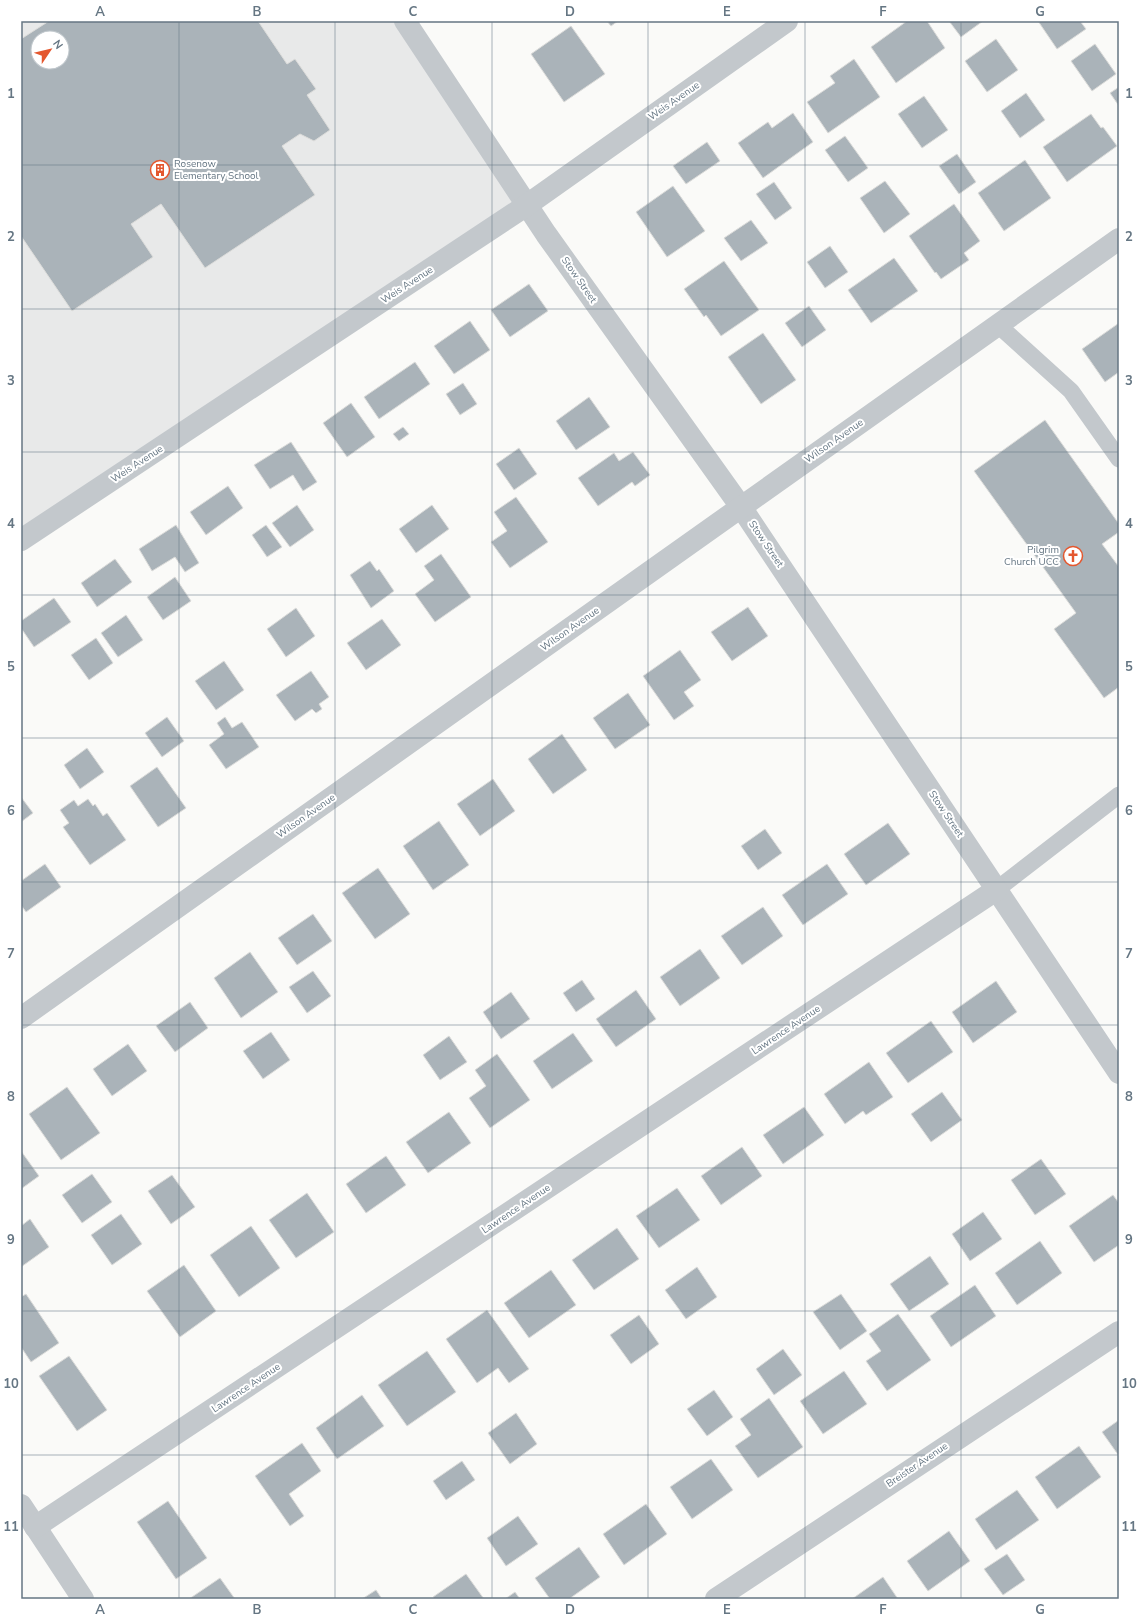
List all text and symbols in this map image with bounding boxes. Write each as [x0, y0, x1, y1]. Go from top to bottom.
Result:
text: A [95, 3, 105, 21]
text: B [253, 3, 262, 21]
text: C [409, 3, 418, 21]
text: D [565, 3, 575, 21]
text: E [723, 3, 731, 21]
text: F [879, 3, 887, 21]
text: G [1035, 3, 1045, 21]
north arrow [30, 30, 70, 70]
text: N [49, 37, 66, 52]
street label: Weis Avenue [646, 78, 702, 124]
text: 1 [7, 85, 15, 103]
text: 1 [1125, 85, 1133, 103]
place label: Rosenow Elementary School [174, 157, 259, 183]
building icon: Rosenow Elementary School [149, 159, 171, 181]
text: 2 [7, 228, 15, 246]
text: 2 [1125, 228, 1133, 246]
street label: Stow Street [558, 254, 600, 306]
street label: Weis Avenue [378, 263, 436, 307]
text: 3 [7, 372, 15, 390]
text: 3 [1125, 372, 1133, 390]
street label: Wilson Avenue [802, 416, 866, 466]
street label: Weis Avenue [108, 442, 166, 486]
text: 4 [7, 515, 15, 533]
text: 4 [1125, 515, 1133, 533]
street label: Stow Street [745, 518, 787, 570]
place label: Pilgrim Church UCC [1004, 543, 1059, 569]
church icon: Pilgrim Church UCC [1062, 545, 1084, 567]
street label: Wilson Avenue [538, 604, 602, 654]
text: 5 [7, 658, 15, 676]
text: 5 [1125, 658, 1133, 676]
street label: Stow Street [925, 788, 967, 840]
street label: Wilson Avenue [274, 791, 338, 841]
text: 6 [7, 802, 15, 820]
text: 6 [1125, 802, 1133, 820]
text: 7 [7, 945, 15, 963]
text: 7 [1125, 945, 1133, 963]
street label: Lawrence Avenue [749, 1002, 823, 1058]
text: 8 [7, 1088, 15, 1106]
text: 8 [1125, 1088, 1133, 1106]
street label: Lawrence Avenue [479, 1181, 553, 1237]
text: 9 [7, 1231, 15, 1249]
text: 9 [1125, 1231, 1133, 1249]
street label: Lawrence Avenue [209, 1360, 283, 1416]
text: 10 [3, 1375, 19, 1393]
text: 10 [1121, 1375, 1137, 1393]
street label: Breister Avenue [883, 1439, 951, 1491]
text: 11 [3, 1518, 19, 1536]
text: 11 [1121, 1518, 1137, 1536]
text: A [95, 1601, 105, 1619]
text: B [253, 1601, 262, 1619]
text: C [409, 1601, 418, 1619]
text: D [565, 1601, 575, 1619]
text: E [723, 1601, 731, 1619]
text: F [879, 1601, 887, 1619]
text: G [1035, 1601, 1045, 1619]

